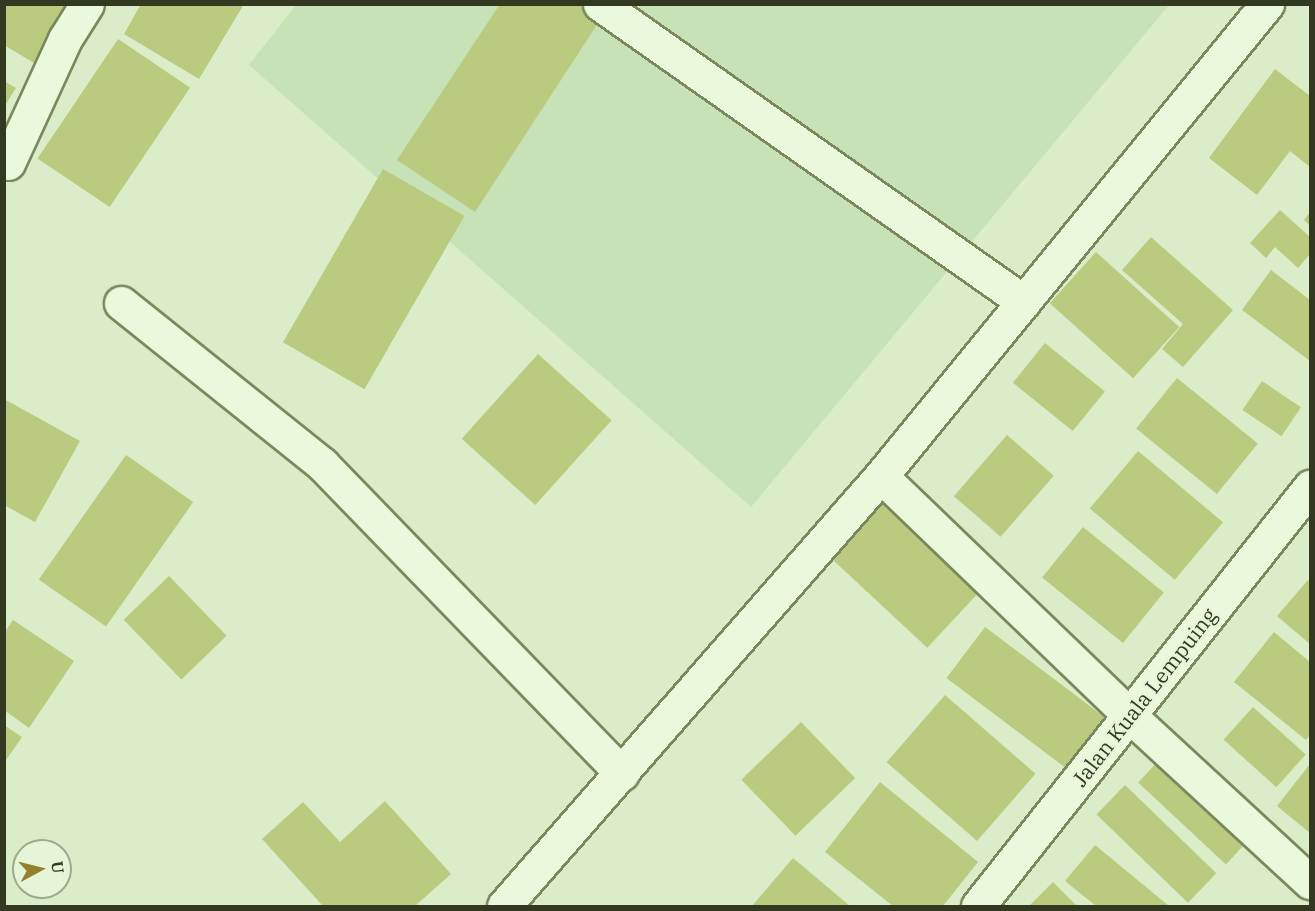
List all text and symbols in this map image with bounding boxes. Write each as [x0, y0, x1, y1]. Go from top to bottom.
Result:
street label: Jalan Kuala Lempuing [1066, 603, 1222, 791]
north arrow [12, 839, 72, 899]
text: U [47, 860, 69, 874]

